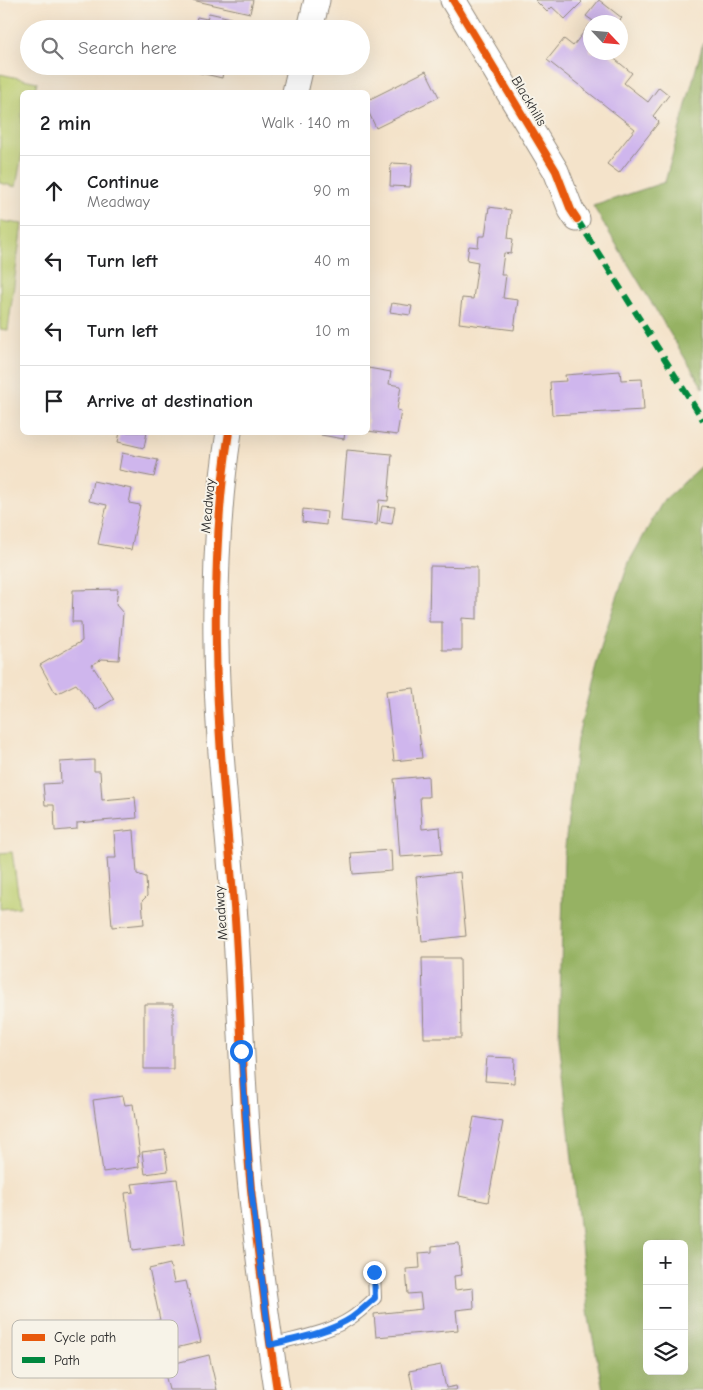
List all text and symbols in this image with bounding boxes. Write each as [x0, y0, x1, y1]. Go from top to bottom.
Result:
north arrow [583, 15, 628, 60]
search box [20, 20, 370, 75]
icon: search [38, 34, 66, 62]
text: Search here [78, 37, 177, 59]
street label: Blackhills [508, 73, 551, 129]
text: 2 min [40, 111, 91, 135]
text: Walk · 140 m [262, 114, 350, 132]
text: Continue [87, 171, 159, 193]
icon: ahead [40, 177, 68, 205]
text: 90 m [313, 182, 350, 200]
text: Meadway [87, 193, 150, 211]
icon: left [40, 247, 68, 275]
text: Turn left [87, 250, 158, 272]
text: 40 m [314, 252, 350, 270]
icon: left [40, 317, 68, 345]
text: Turn left [87, 320, 158, 342]
text: 10 m [315, 322, 350, 340]
icon: arrive [40, 387, 68, 415]
text: Arrive at destination [87, 390, 253, 412]
street label: Meadway [197, 477, 219, 534]
street label: Meadway [211, 884, 231, 941]
route start [230, 1040, 253, 1063]
map controls [643, 1240, 688, 1375]
button: + [643, 1240, 688, 1285]
route end [363, 1261, 386, 1284]
button: − [643, 1285, 688, 1330]
legend [12, 1320, 178, 1378]
text: Cycle path [54, 1329, 116, 1346]
button: layers [643, 1330, 688, 1375]
text: Path [54, 1352, 80, 1369]

